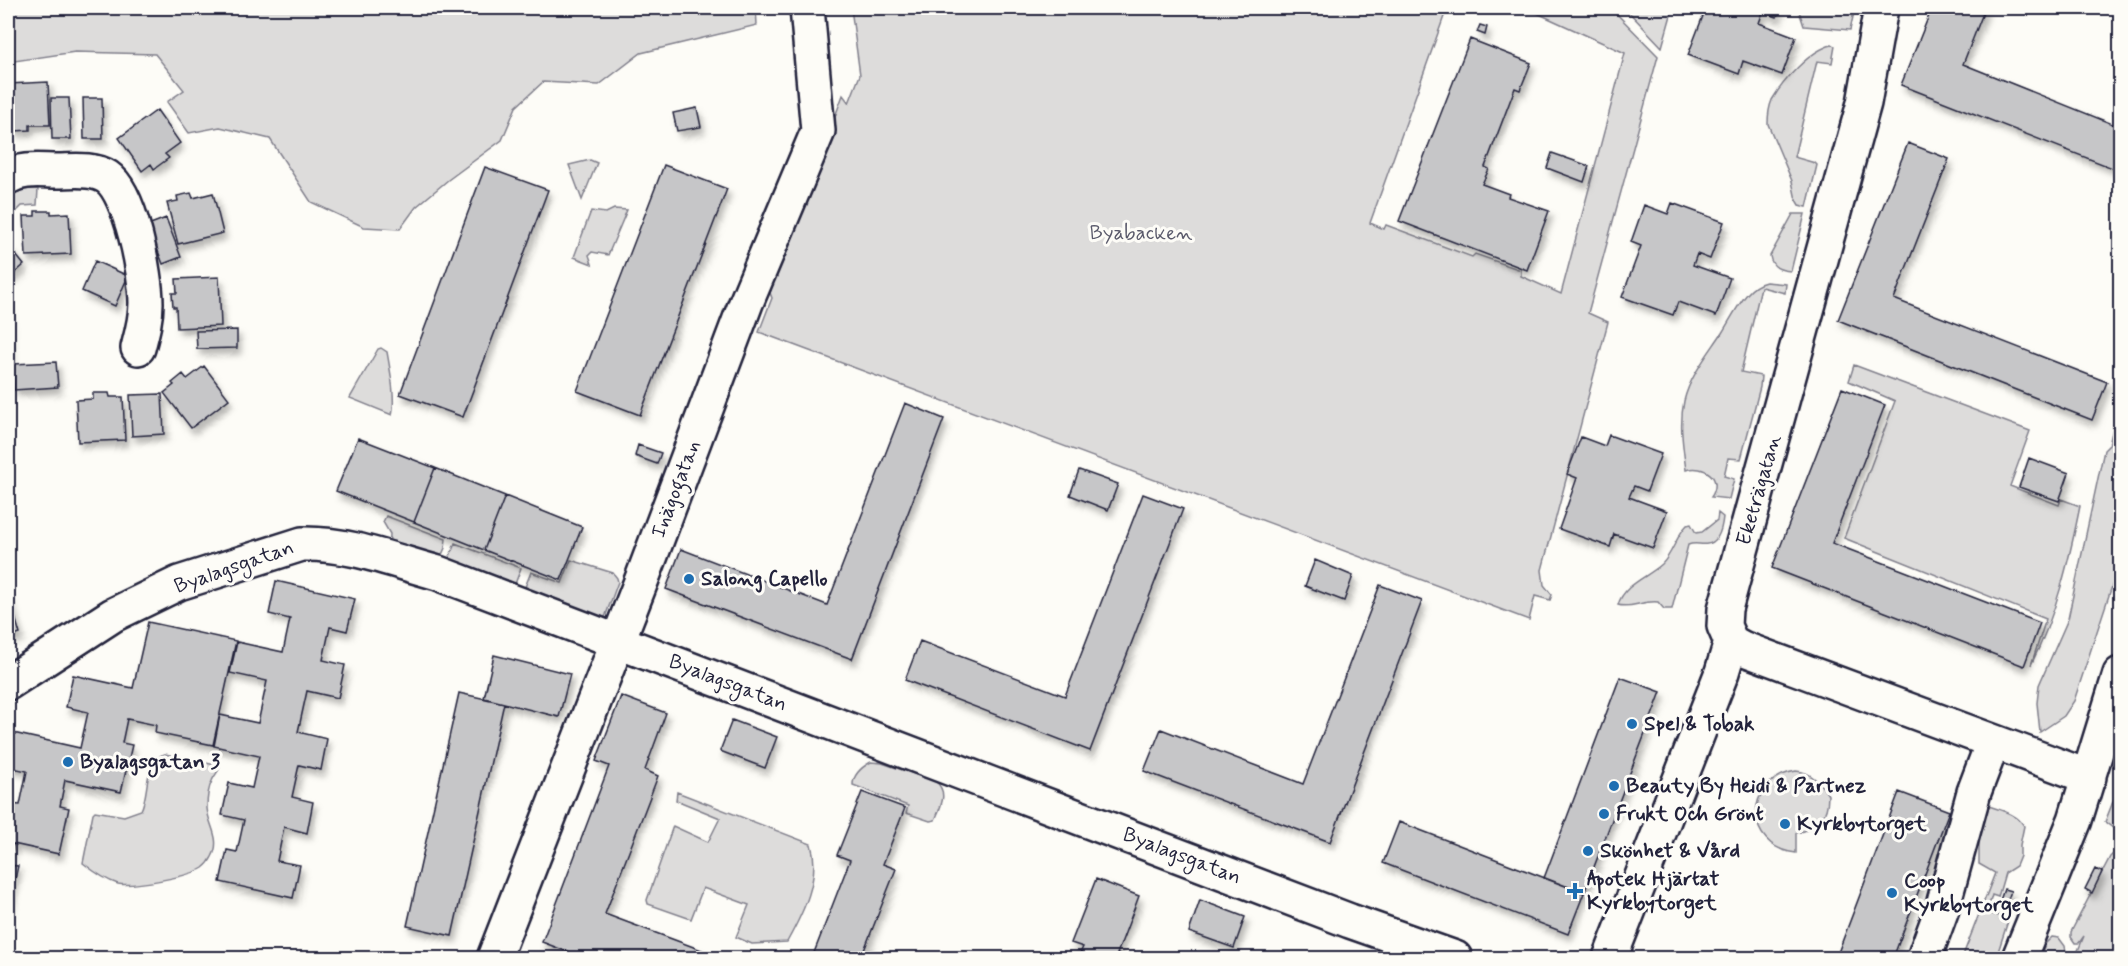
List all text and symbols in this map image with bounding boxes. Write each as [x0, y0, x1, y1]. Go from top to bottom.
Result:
park label: Byabacken [1089, 219, 1193, 247]
street label: Eketrägatan [1730, 431, 1788, 549]
street label: Inägogatan [645, 436, 709, 543]
street label: Byalagsgatan [170, 533, 298, 602]
place label: Salong Capello [701, 565, 828, 593]
marker: Salong Capello [682, 572, 696, 586]
street label: Byalagsgatan [664, 648, 791, 719]
place label: Spel & Tobak [1644, 710, 1755, 738]
marker: Spel & Tobak [1625, 717, 1639, 731]
place label: Byalagsgatan 3 [80, 748, 221, 778]
marker: Byalagsgatan 3 [61, 755, 75, 769]
place label: Beauty By Heidi & Partnez [1626, 772, 1867, 800]
marker: Beauty By Heidi & Partnez [1607, 779, 1621, 793]
place label: Frukt Och Grönt [1616, 800, 1764, 828]
marker: Frukt Och Grönt [1597, 807, 1611, 821]
place label: Kyrkbytorget [1797, 810, 1927, 840]
marker: Kyrkbytorget [1778, 817, 1792, 831]
street label: Byalagsgatan [1118, 821, 1245, 892]
place label: Skönhet & Vård [1600, 837, 1740, 865]
marker: Skönhet & Vård [1581, 844, 1595, 858]
place label: Apotek Hjärtat Kyrkbytorget [1587, 865, 1719, 919]
place label: Coop Kyrkbytorget [1904, 867, 2034, 921]
marker: Apotek Hjärtat Kyrkbytorget [1568, 884, 1582, 898]
marker: Coop Kyrkbytorget [1885, 886, 1899, 900]

